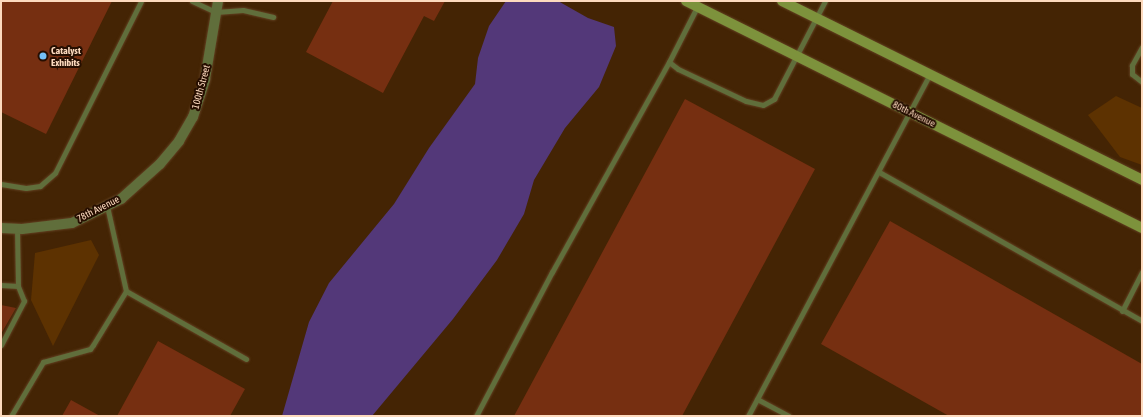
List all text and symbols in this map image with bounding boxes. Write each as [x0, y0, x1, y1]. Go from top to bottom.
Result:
place label: Catalyst Exhibits [51, 44, 81, 68]
marker: Catalyst Exhibits [38, 51, 48, 61]
street label: 100th Street [189, 64, 213, 110]
street label: 80th Avenue [891, 98, 937, 130]
street label: 78th Avenue [75, 193, 121, 225]

